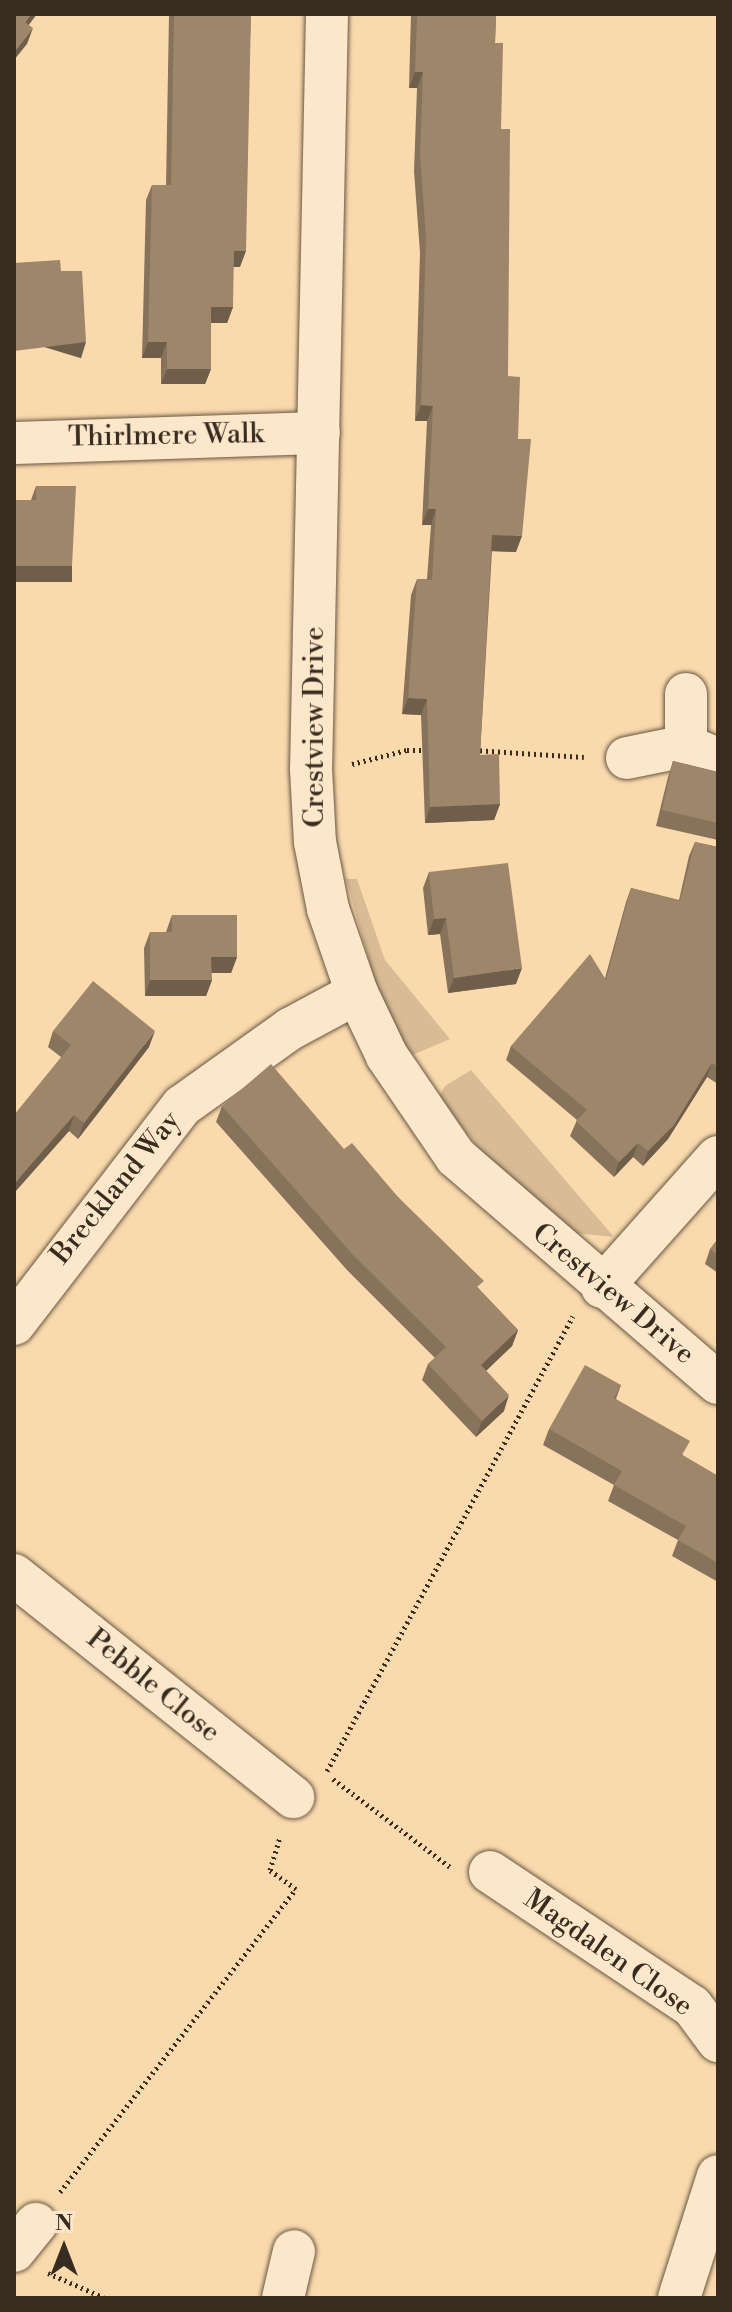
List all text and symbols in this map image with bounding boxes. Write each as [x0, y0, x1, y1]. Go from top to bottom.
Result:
street label: Thirlmere Walk [68, 417, 264, 455]
street label: Crestview Drive [298, 626, 332, 828]
street label: Breckland Way [44, 1105, 188, 1271]
street label: Crestview Drive [525, 1216, 701, 1372]
street label: Pebble Close [80, 1622, 226, 1750]
street label: Magdalen Close [517, 1882, 699, 2024]
north arrow [24, 2208, 104, 2288]
text: N [55, 2210, 73, 2237]

